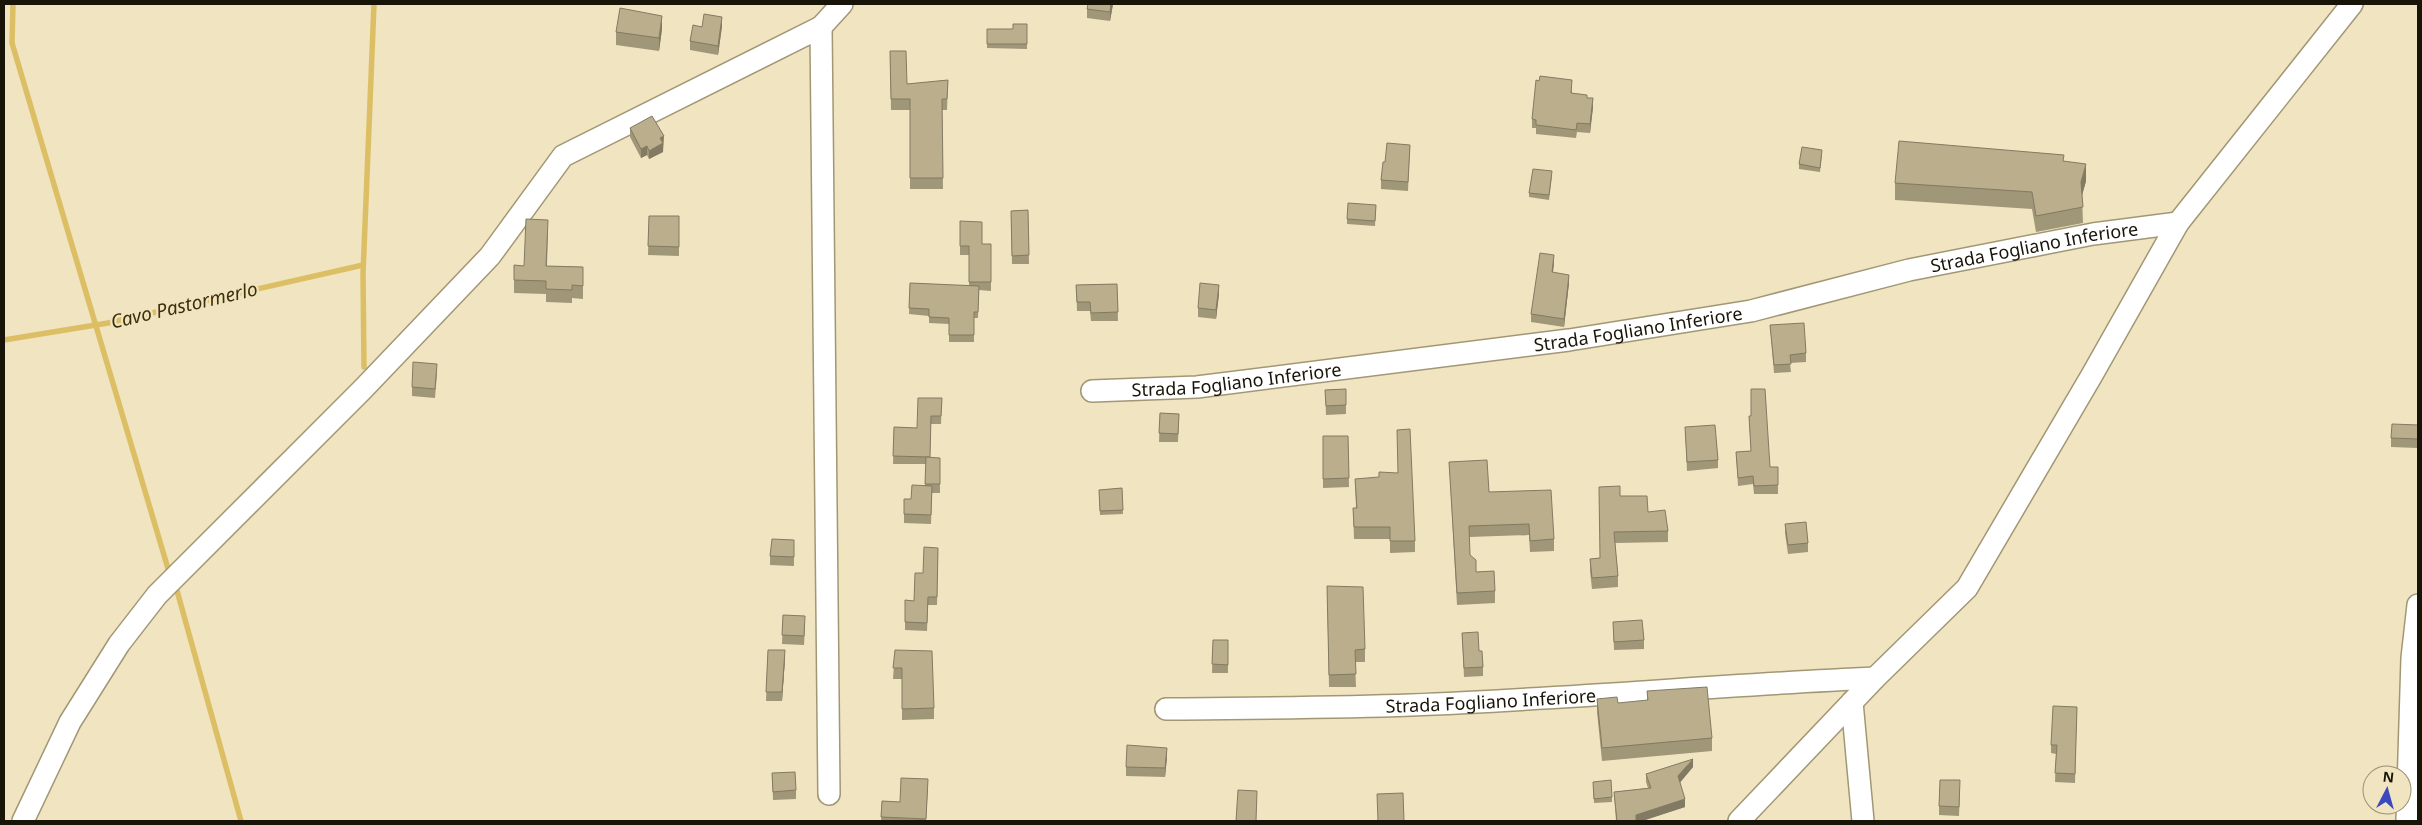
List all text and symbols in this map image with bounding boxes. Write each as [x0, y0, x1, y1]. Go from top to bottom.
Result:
street label: Strada Fogliano Inferiore [1928, 216, 2139, 278]
water label: Cavo Pastormerlo [108, 275, 260, 335]
street label: Strada Fogliano Inferiore [1532, 301, 1744, 356]
street label: Strada Fogliano Inferiore [1131, 357, 1343, 401]
street label: Strada Fogliano Inferiore [1385, 683, 1597, 718]
north arrow [2362, 765, 2412, 815]
text: N [2382, 767, 2395, 787]

